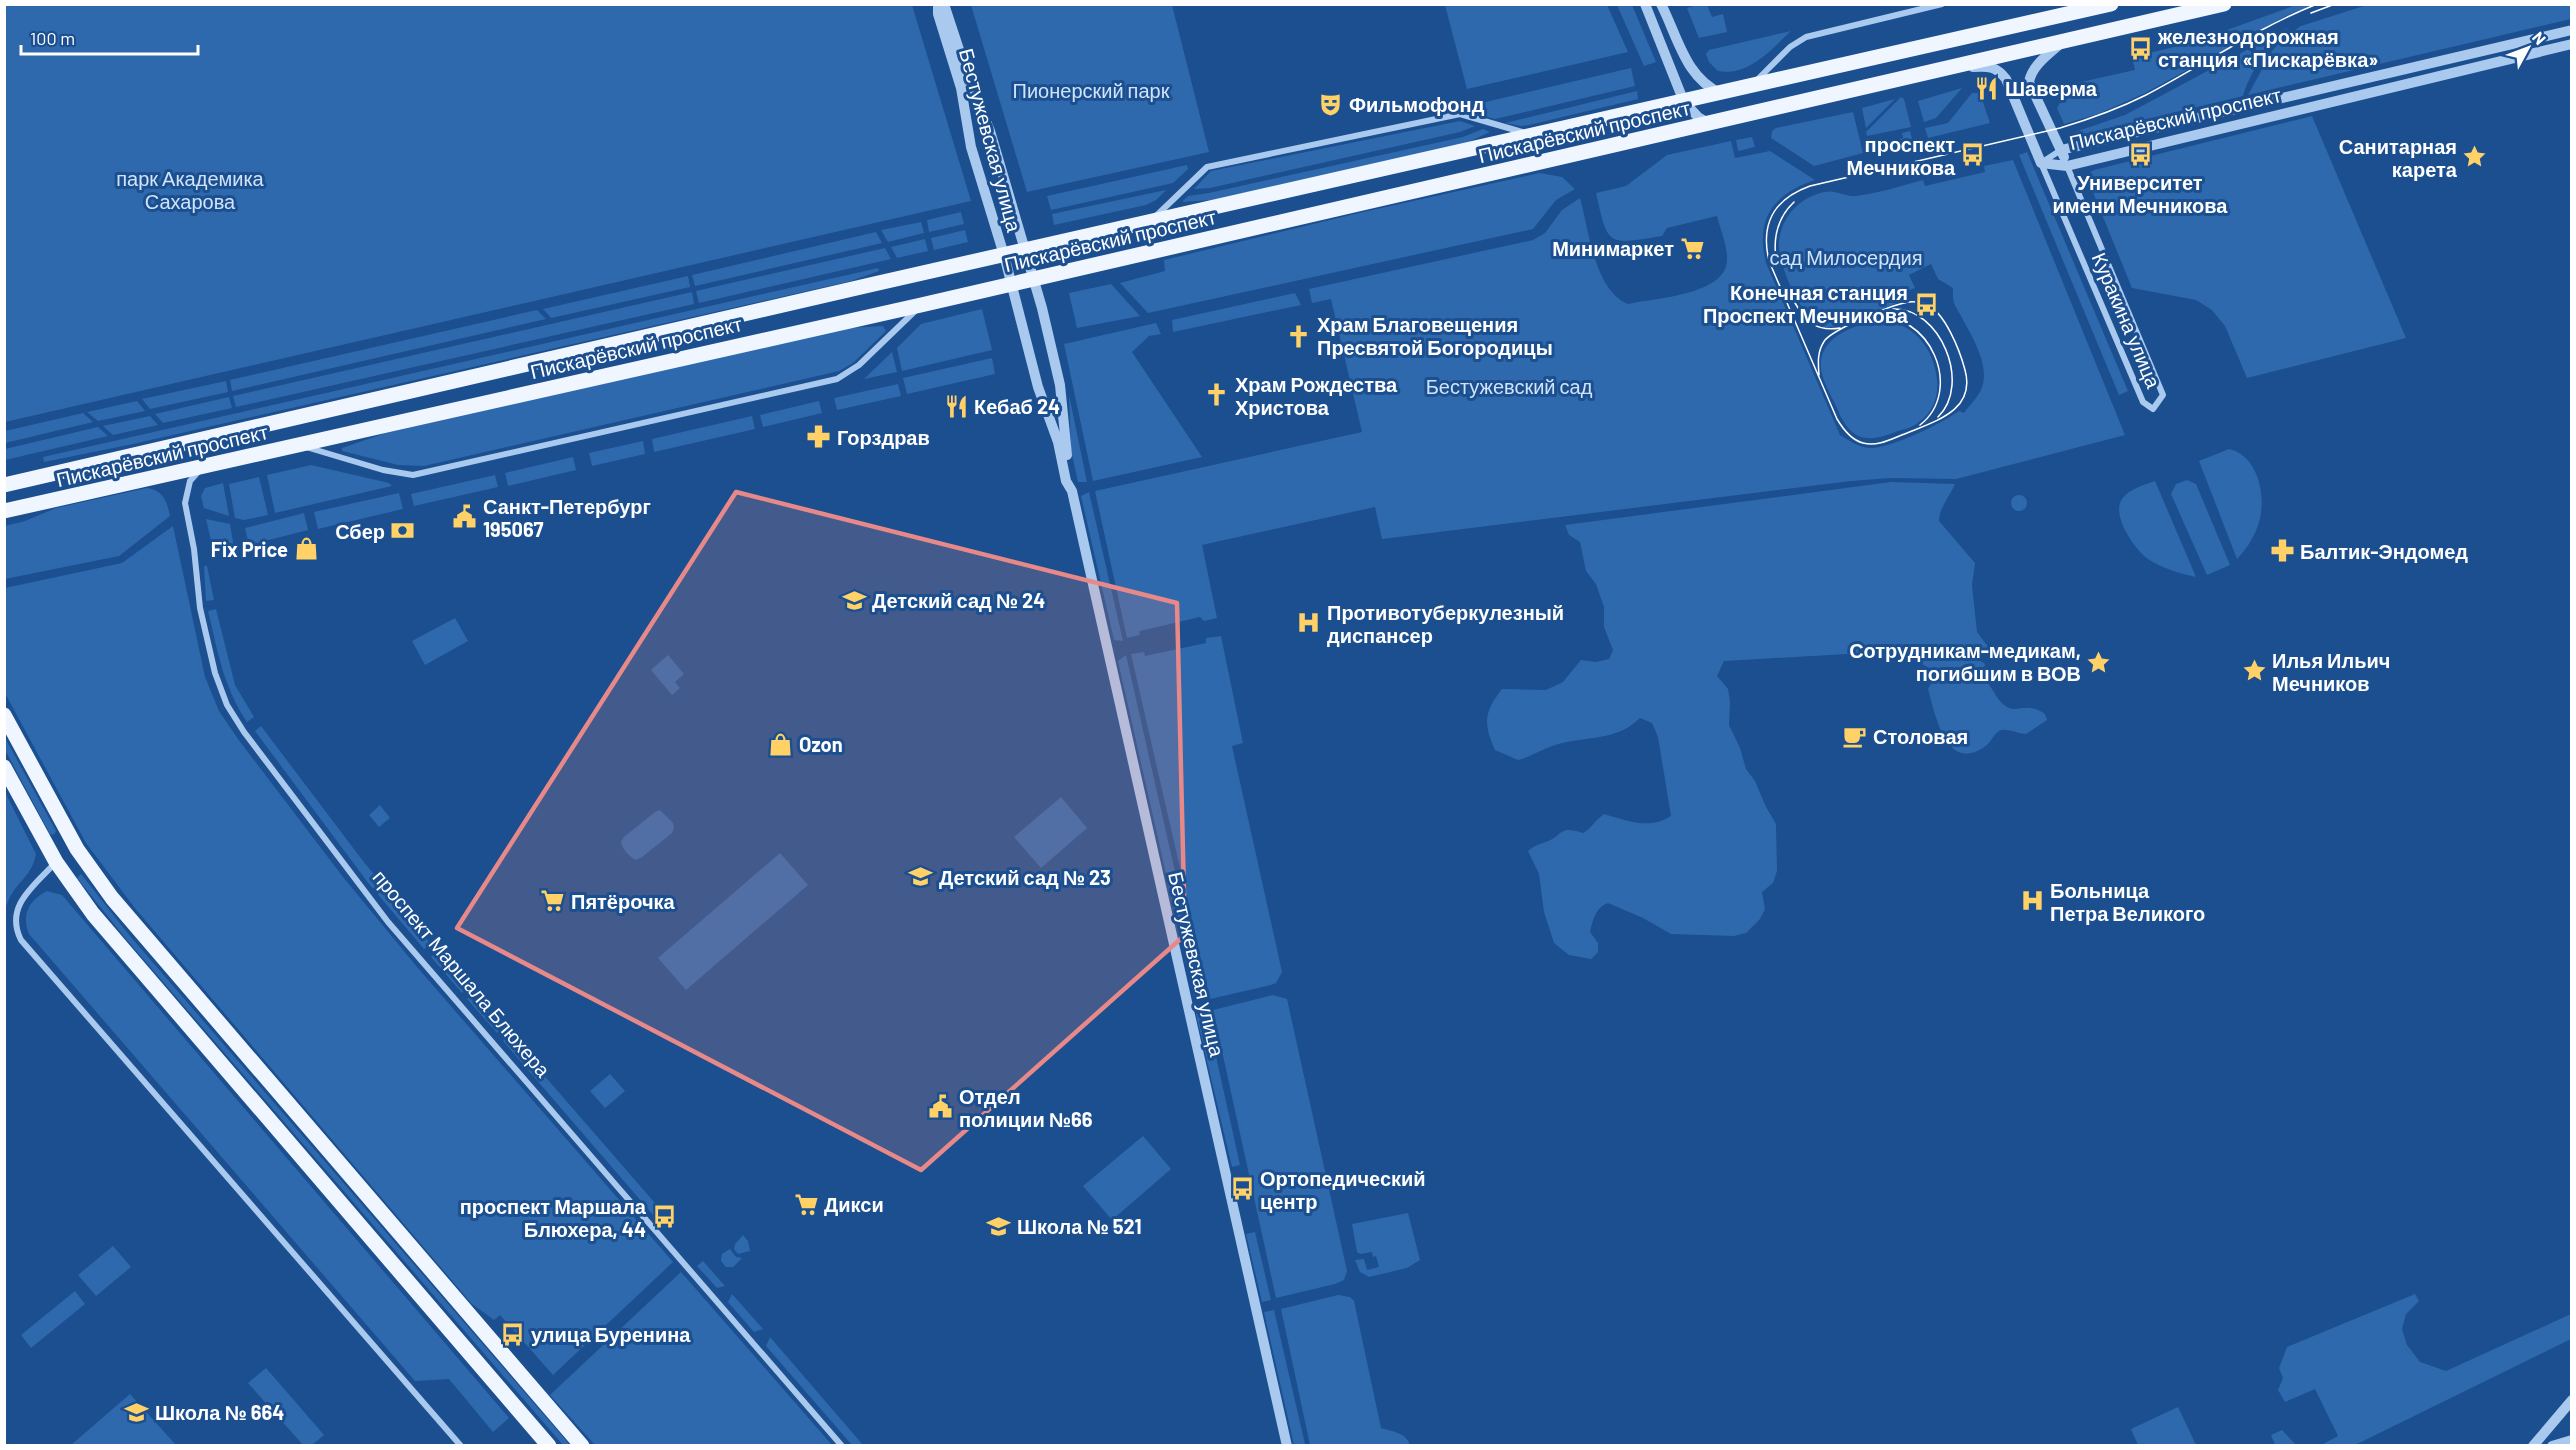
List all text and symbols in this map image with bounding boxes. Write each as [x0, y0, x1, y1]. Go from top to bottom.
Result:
scale bar [21, 18, 198, 56]
north arrow [2498, 18, 2558, 78]
place label: железнодорожная станция «Пискарёвка» [2157, 24, 2378, 71]
text: 100 m [30, 27, 75, 49]
text: N [2529, 28, 2550, 48]
bus stop icon: железнодорожная станция «Пискарёвка» [2127, 35, 2153, 61]
street label: Бестужевская улица [955, 46, 1027, 235]
restaurant icon: Шаверма [1974, 75, 2000, 101]
place label: Шаверма [2005, 76, 2098, 100]
park label: Пионерский парк [1013, 78, 1170, 102]
street label: Пискарёвский проспект [2067, 82, 2283, 154]
theatre icon: Фильмофонд [1318, 91, 1344, 117]
place label: Фильмофонд [1349, 92, 1485, 116]
street label: Пискарёвский проспект [1476, 95, 1692, 167]
place label: проспект Мечникова [1847, 132, 1956, 179]
place label: Санитарная карета [2339, 134, 2458, 181]
bus stop icon: проспект Мечникова [1960, 142, 1986, 168]
bus stop icon: Университет имени Мечникова [2127, 142, 2153, 168]
place icon: Санитарная карета [2462, 144, 2488, 170]
park label: парк Академика Сахарова [116, 166, 265, 213]
place label: Университет имени Мечникова [2053, 170, 2228, 217]
street label: Пискарёвский проспект [1002, 204, 1218, 276]
supermarket icon: Минимаркет [1679, 235, 1705, 261]
place label: Минимаркет [1552, 236, 1674, 260]
park label: сад Милосердия [1769, 245, 1923, 269]
street label: Куракина улица [2088, 249, 2167, 392]
place label: Конечная станция Проспект Мечникова [1703, 280, 1909, 327]
bus stop icon: Конечная станция Проспект Мечникова [1913, 291, 1939, 317]
street label: Пискарёвский проспект [528, 311, 744, 383]
place label: Храм Благовещения Пресвятой Богородицы [1317, 312, 1553, 359]
church icon: Храм Благовещения Пресвятой Богородицы [1286, 323, 1312, 349]
place label: Храм Рождества Христова [1235, 372, 1398, 419]
park label: Бестужевский сад [1426, 374, 1593, 398]
church icon: Храм Рождества Христова [1204, 382, 1230, 408]
restaurant icon: Кебаб 24 [943, 393, 969, 419]
place label: Кебаб 24 [974, 394, 1060, 418]
street label: Пискарёвский проспект [54, 419, 270, 491]
pharmacy icon: Горздрав [806, 424, 832, 450]
place label: Горздрав [837, 425, 930, 449]
place label: Санкт-Петербург 195067 [483, 494, 651, 541]
public building icon: Санкт-Петербург 195067 [452, 504, 478, 530]
bank icon: Сбер [390, 518, 416, 544]
place label: Сбер [335, 519, 385, 543]
shop icon: Fix Price [293, 536, 319, 562]
place label: Fix Price [211, 537, 288, 561]
pharmacy icon: Балтик-Эндомед [2269, 538, 2295, 564]
place label: Балтик-Эндомед [2300, 539, 2468, 563]
school or university icon: Детский сад № 24 [841, 587, 867, 613]
place label: Детский сад № 24 [872, 588, 1045, 612]
place label: Противотуберкулезный диспансер [1327, 600, 1564, 647]
hospital icon: Противотуберкулезный диспансер [1296, 610, 1322, 636]
place label: Сотрудникам-медикам, погибшим в ВОВ [1849, 638, 2081, 685]
place label: Илья Ильич Мечников [2272, 648, 2390, 695]
place icon: Сотрудникам-медикам, погибшим в ВОВ [2086, 649, 2112, 675]
place icon: Илья Ильич Мечников [2241, 658, 2267, 684]
cafe icon: Столовая [1842, 723, 1868, 749]
place label: Столовая [1873, 724, 1968, 748]
shop icon: Ozon [768, 731, 794, 757]
place label: Ozon [799, 732, 843, 756]
school or university icon: Детский сад № 23 [908, 864, 934, 890]
street label: проспект Маршала Блюхера [368, 865, 556, 1082]
place label: Детский сад № 23 [939, 865, 1111, 889]
street label: Бестужевская улица [1164, 869, 1230, 1060]
place label: Больница Петра Великого [2050, 878, 2205, 925]
supermarket icon: Пятёрочка [540, 888, 566, 914]
hospital icon: Больница Петра Великого [2019, 888, 2045, 914]
place label: Пятёрочка [571, 889, 676, 913]
place label: Отдел полиции №66 [959, 1084, 1093, 1131]
public building icon: Отдел полиции №66 [928, 1094, 954, 1120]
place label: Ортопедический центр [1260, 1166, 1426, 1213]
bus stop icon: Ортопедический центр [1229, 1176, 1255, 1202]
supermarket icon: Дикси [793, 1191, 819, 1217]
place label: Дикси [824, 1192, 884, 1216]
place label: проспект Маршала Блюхера, 44 [460, 1194, 647, 1241]
bus stop icon: проспект Маршала Блюхера, 44 [651, 1204, 677, 1230]
school or university icon: Школа № 521 [986, 1213, 1012, 1239]
place label: Школа № 521 [1017, 1214, 1142, 1238]
bus stop icon: улица Буренина [500, 1321, 526, 1347]
place label: улица Буренина [531, 1322, 691, 1346]
school or university icon: Школа № 664 [124, 1399, 150, 1425]
place label: Школа № 664 [155, 1400, 284, 1424]

